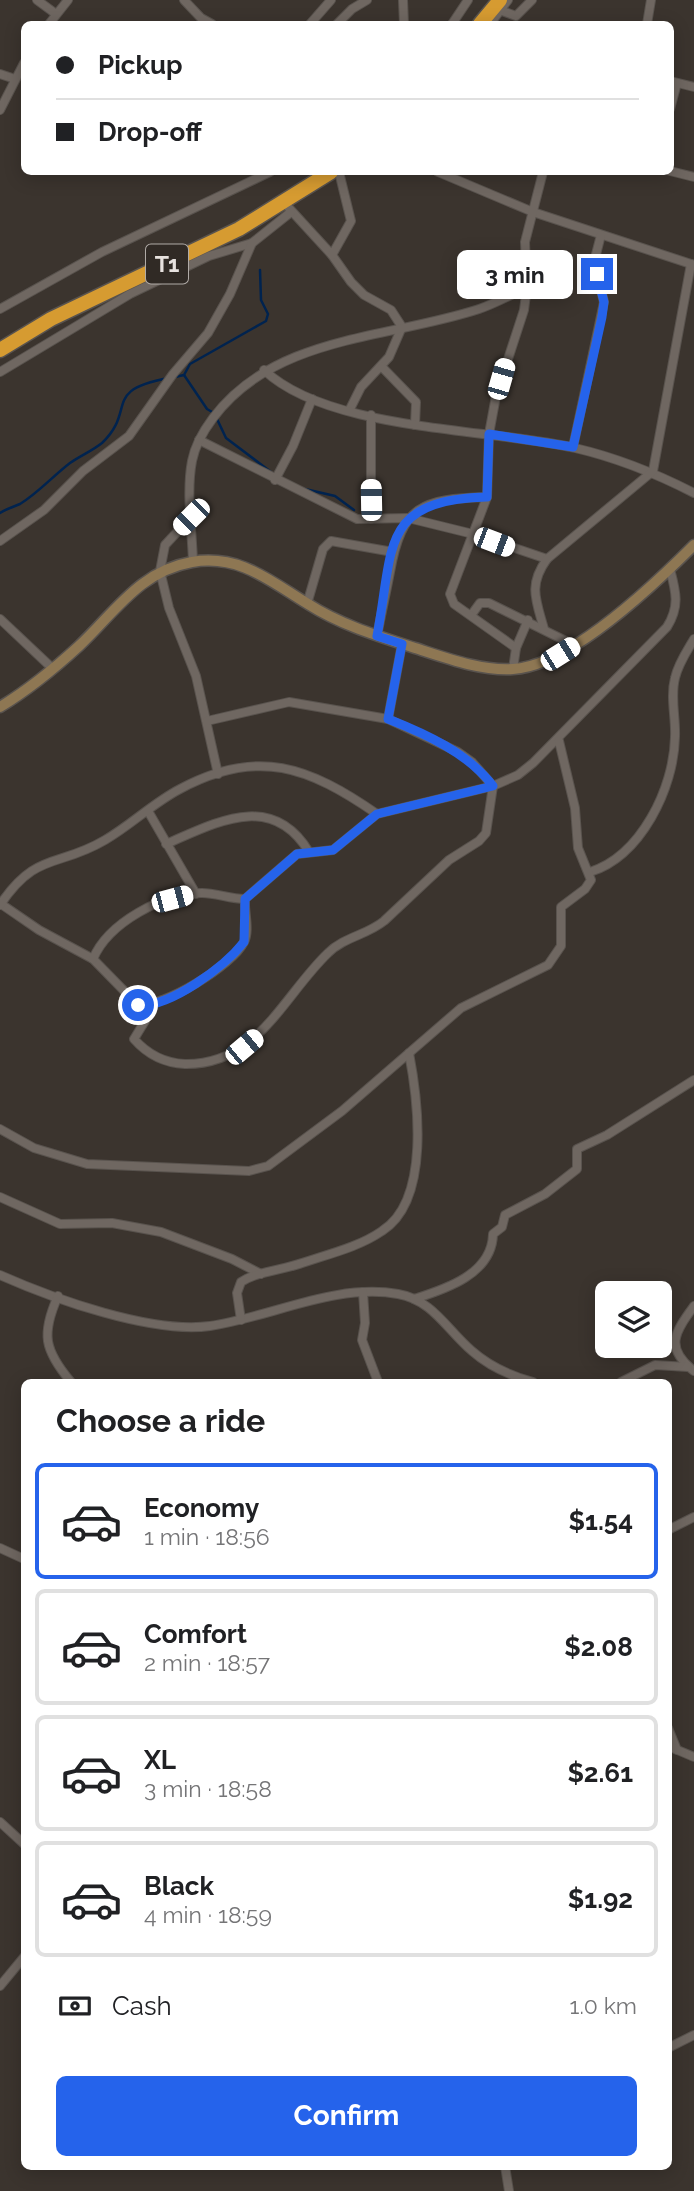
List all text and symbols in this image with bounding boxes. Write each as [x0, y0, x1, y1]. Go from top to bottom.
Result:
text: Pickup [98, 50, 183, 80]
text: Drop-off [98, 117, 202, 147]
road number: T1 [146, 244, 188, 284]
callout: 3 min [457, 250, 572, 298]
route end [581, 258, 613, 290]
text: 3 min [485, 261, 545, 288]
car [486, 356, 517, 402]
car [361, 479, 382, 521]
car [169, 495, 214, 539]
car [471, 525, 518, 559]
car [537, 634, 584, 674]
car [149, 883, 196, 915]
route start [122, 989, 154, 1021]
car [222, 1025, 267, 1069]
map controls [595, 1281, 672, 1358]
button: layers [595, 1281, 672, 1358]
text: Choose a ride [56, 1402, 265, 1439]
icon: car [60, 1490, 123, 1553]
text: Economy [144, 1493, 259, 1523]
text: $1.54 [569, 1506, 633, 1536]
text: 1 min · 18:56 [144, 1523, 270, 1550]
icon: car [60, 1616, 123, 1679]
text: Comfort [144, 1619, 247, 1649]
text: $2.08 [564, 1632, 633, 1662]
text: 2 min · 18:57 [144, 1649, 270, 1676]
icon: car [60, 1742, 123, 1805]
text: XL [144, 1745, 176, 1775]
text: $2.61 [567, 1758, 633, 1788]
text: 3 min · 18:58 [144, 1775, 272, 1802]
icon: car [60, 1868, 123, 1931]
text: Black [144, 1871, 214, 1901]
text: $1.92 [568, 1884, 633, 1914]
text: 4 min · 18:59 [144, 1901, 272, 1928]
icon: cash [56, 1987, 94, 2025]
text: Cash [112, 1991, 172, 2021]
text: 1.0 km [570, 1992, 637, 2019]
button: Confirm [56, 2076, 637, 2156]

